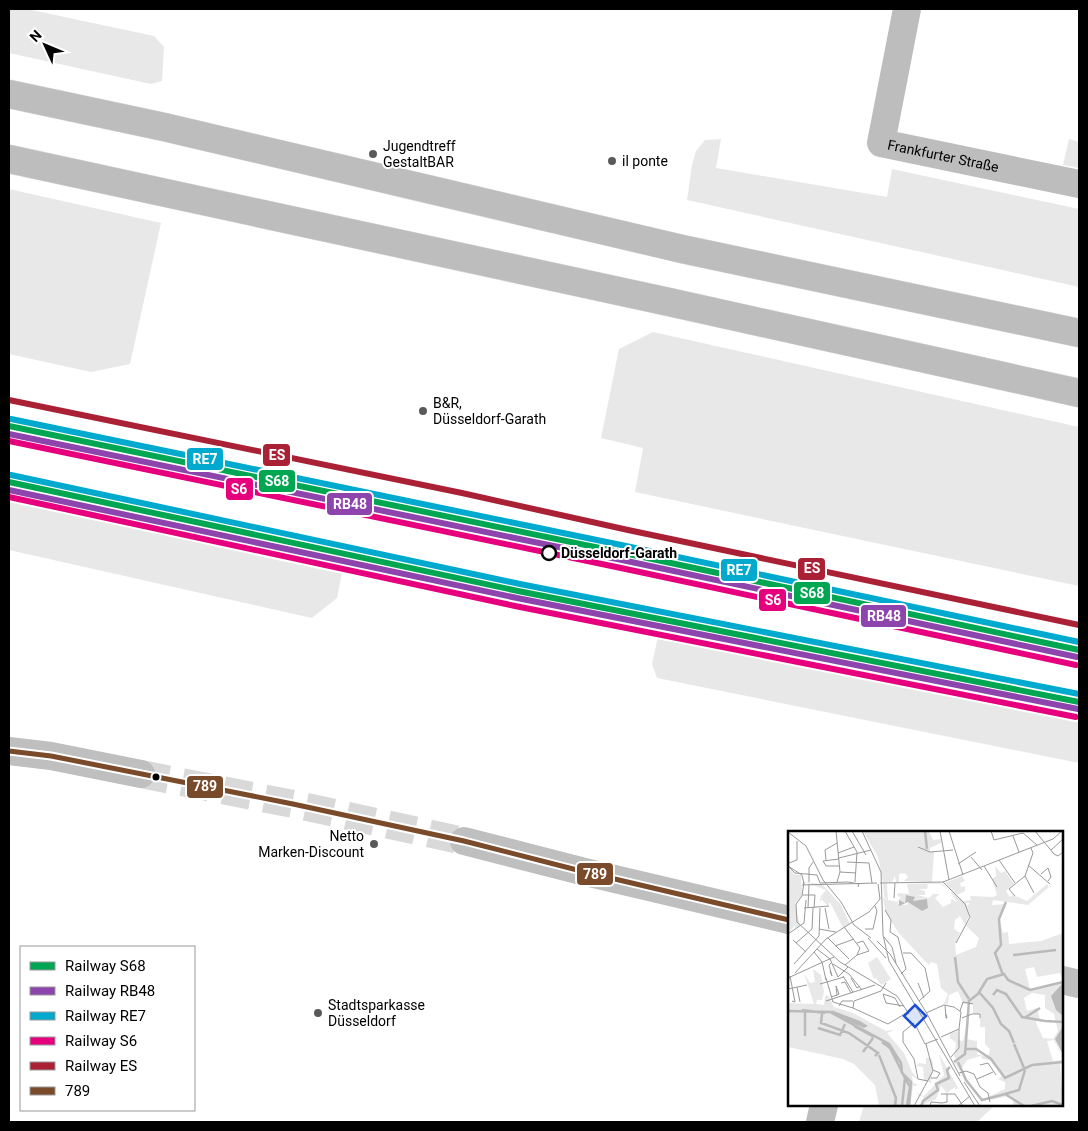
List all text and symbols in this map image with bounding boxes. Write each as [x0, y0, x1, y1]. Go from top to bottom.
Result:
north arrow [20, 20, 70, 70]
text: N [26, 27, 45, 45]
street label: Frankfurter Straße [886, 137, 1000, 175]
place label: Jugendtreff GestaltBAR [383, 138, 456, 170]
marker: Jugendtreff GestaltBAR [367, 148, 379, 160]
place label: il ponte [622, 153, 668, 169]
marker: il ponte [606, 155, 618, 167]
place label: B&R, Düsseldorf-Garath [433, 395, 546, 427]
marker: B&R, Düsseldorf-Garath [417, 405, 429, 417]
line badge: ES [262, 443, 291, 467]
line badge: RE7 [186, 447, 224, 471]
text: ES [269, 447, 286, 463]
text: RE7 [193, 451, 217, 467]
line badge: S68 [258, 469, 296, 493]
text: S68 [265, 473, 289, 489]
line badge: S6 [225, 477, 254, 501]
text: S6 [231, 481, 247, 497]
line badge: RB48 [326, 492, 373, 516]
text: RB48 [333, 496, 367, 512]
marker: Düsseldorf-Garath [541, 545, 557, 561]
place label: Düsseldorf-Garath [561, 545, 677, 561]
line badge: ES [797, 557, 826, 581]
line badge: RE7 [720, 558, 758, 582]
text: ES [804, 560, 821, 576]
text: RE7 [727, 562, 751, 578]
line badge: S68 [793, 581, 831, 605]
text: S68 [800, 585, 824, 601]
line badge: S6 [758, 588, 787, 612]
text: S6 [765, 592, 781, 608]
line badge: RB48 [860, 604, 907, 628]
text: RB48 [867, 608, 901, 624]
unlabelled marker [151, 772, 161, 782]
line badge: 789 [186, 775, 224, 799]
text: 789 [193, 778, 217, 794]
place label: Netto Marken-Discount [258, 828, 364, 860]
inset map [788, 831, 1063, 1106]
marker: Netto Marken-Discount [368, 838, 380, 850]
line badge: 789 [576, 862, 614, 886]
text: 789 [583, 866, 607, 882]
legend [20, 946, 195, 1111]
text: Railway S68 [65, 957, 146, 975]
text: Railway RB48 [65, 982, 155, 1000]
place label: Stadtsparkasse Düsseldorf [328, 997, 425, 1029]
text: Railway RE7 [65, 1007, 146, 1025]
marker: Stadtsparkasse Düsseldorf [312, 1007, 324, 1019]
text: Railway S6 [65, 1032, 137, 1050]
text: Railway ES [65, 1057, 137, 1075]
text: 789 [65, 1082, 90, 1100]

